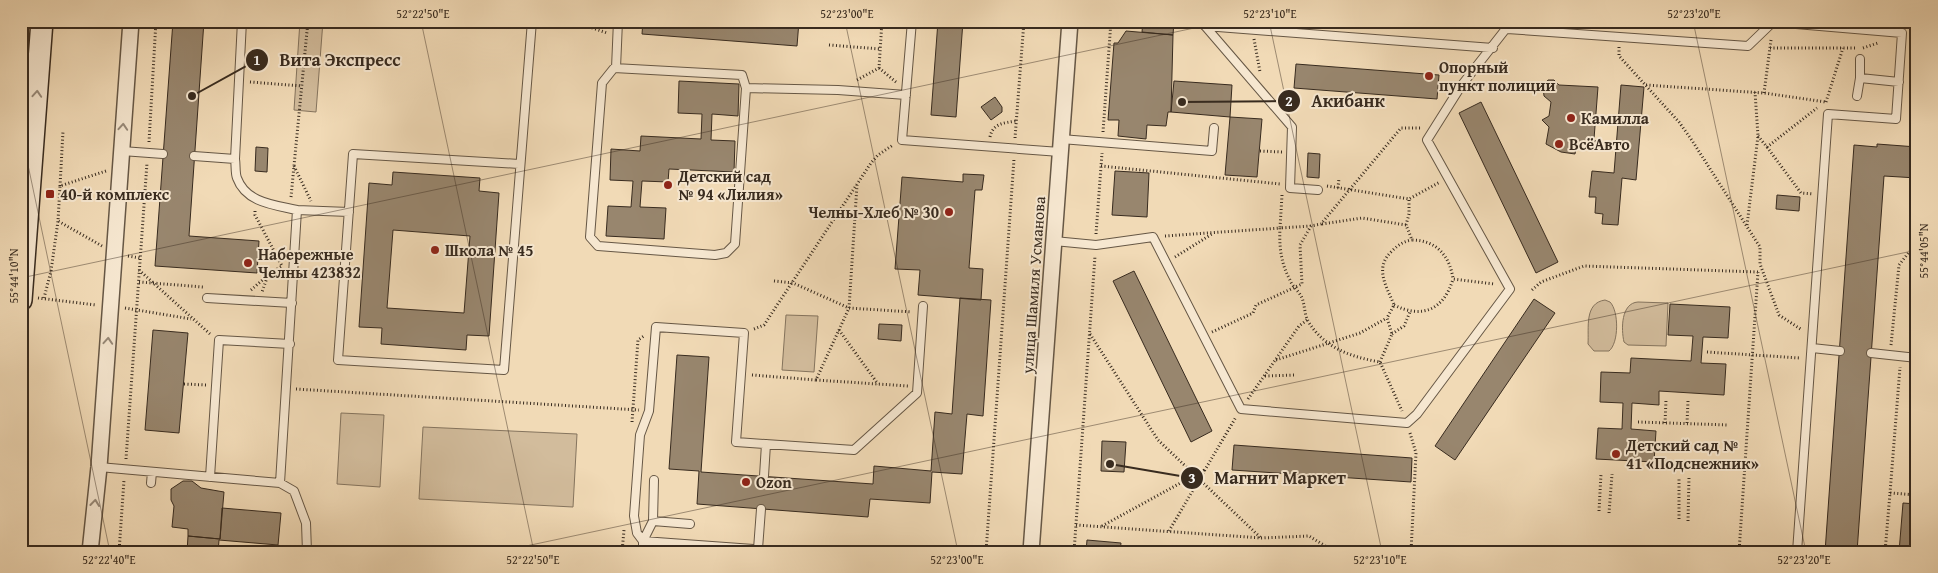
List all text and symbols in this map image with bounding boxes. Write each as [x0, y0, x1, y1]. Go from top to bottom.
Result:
text: 52°22'50"E [396, 5, 450, 22]
text: 52°23'00"E [820, 5, 874, 22]
text: 52°23'10"E [1243, 5, 1297, 22]
text: 52°23'20"E [1667, 5, 1721, 22]
callout: Вита Экспресс [245, 43, 411, 76]
text: Вита Экспресс [279, 46, 401, 73]
text: 1 [253, 49, 261, 70]
place label: Опорный пункт полиции [1439, 55, 1556, 97]
marker: Опорный пункт полиции [1423, 70, 1435, 82]
callout: Акибанк [1276, 84, 1395, 117]
text: Акибанк [1311, 87, 1385, 114]
one-way arrow [31, 90, 42, 98]
text: 2 [1285, 90, 1293, 111]
place label: Камилла [1581, 106, 1650, 130]
marker: Камилла [1565, 112, 1577, 124]
one-way arrow [118, 123, 129, 131]
place label: ВсёАвто [1569, 132, 1630, 156]
marker: ВсёАвто [1553, 138, 1565, 150]
place label: Детский сад № 94 «Лилия» [677, 164, 783, 206]
marker: Детский сад № 94 «Лилия» [662, 179, 674, 191]
place label: 40-й комплекс [60, 182, 170, 206]
marker: 40-й комплекс [44, 188, 56, 200]
street label: улица Шамиля Усманова [1015, 195, 1051, 376]
place label: Челны-Хлеб № 30 [808, 200, 939, 224]
marker: Челны-Хлеб № 30 [943, 206, 955, 218]
text: 55°44'05"N [1915, 223, 1932, 279]
place label: Школа № 45 [445, 238, 534, 262]
place label: Набережные Челны 423832 [258, 242, 361, 284]
marker: Школа № 45 [429, 244, 441, 256]
text: 55°44'10"N [5, 248, 22, 304]
marker: Набережные Челны 423832 [242, 257, 254, 269]
one-way arrow [102, 337, 113, 345]
place label: Детский сад № 41 «Подснежник» [1625, 433, 1759, 475]
marker: Детский сад № 41 «Подснежник» [1610, 448, 1622, 460]
callout: Магнит Маркет [1179, 462, 1356, 495]
text: Магнит Маркет [1214, 464, 1346, 491]
text: 3 [1188, 467, 1196, 488]
place label: Ozon [756, 470, 792, 494]
marker: Ozon [740, 476, 752, 488]
one-way arrow [89, 499, 100, 507]
text: 52°22'40"E [82, 551, 136, 568]
text: 52°22'50"E [506, 551, 560, 568]
text: 52°23'00"E [930, 551, 984, 568]
text: 52°23'10"E [1353, 551, 1407, 568]
text: 52°23'20"E [1777, 551, 1831, 568]

